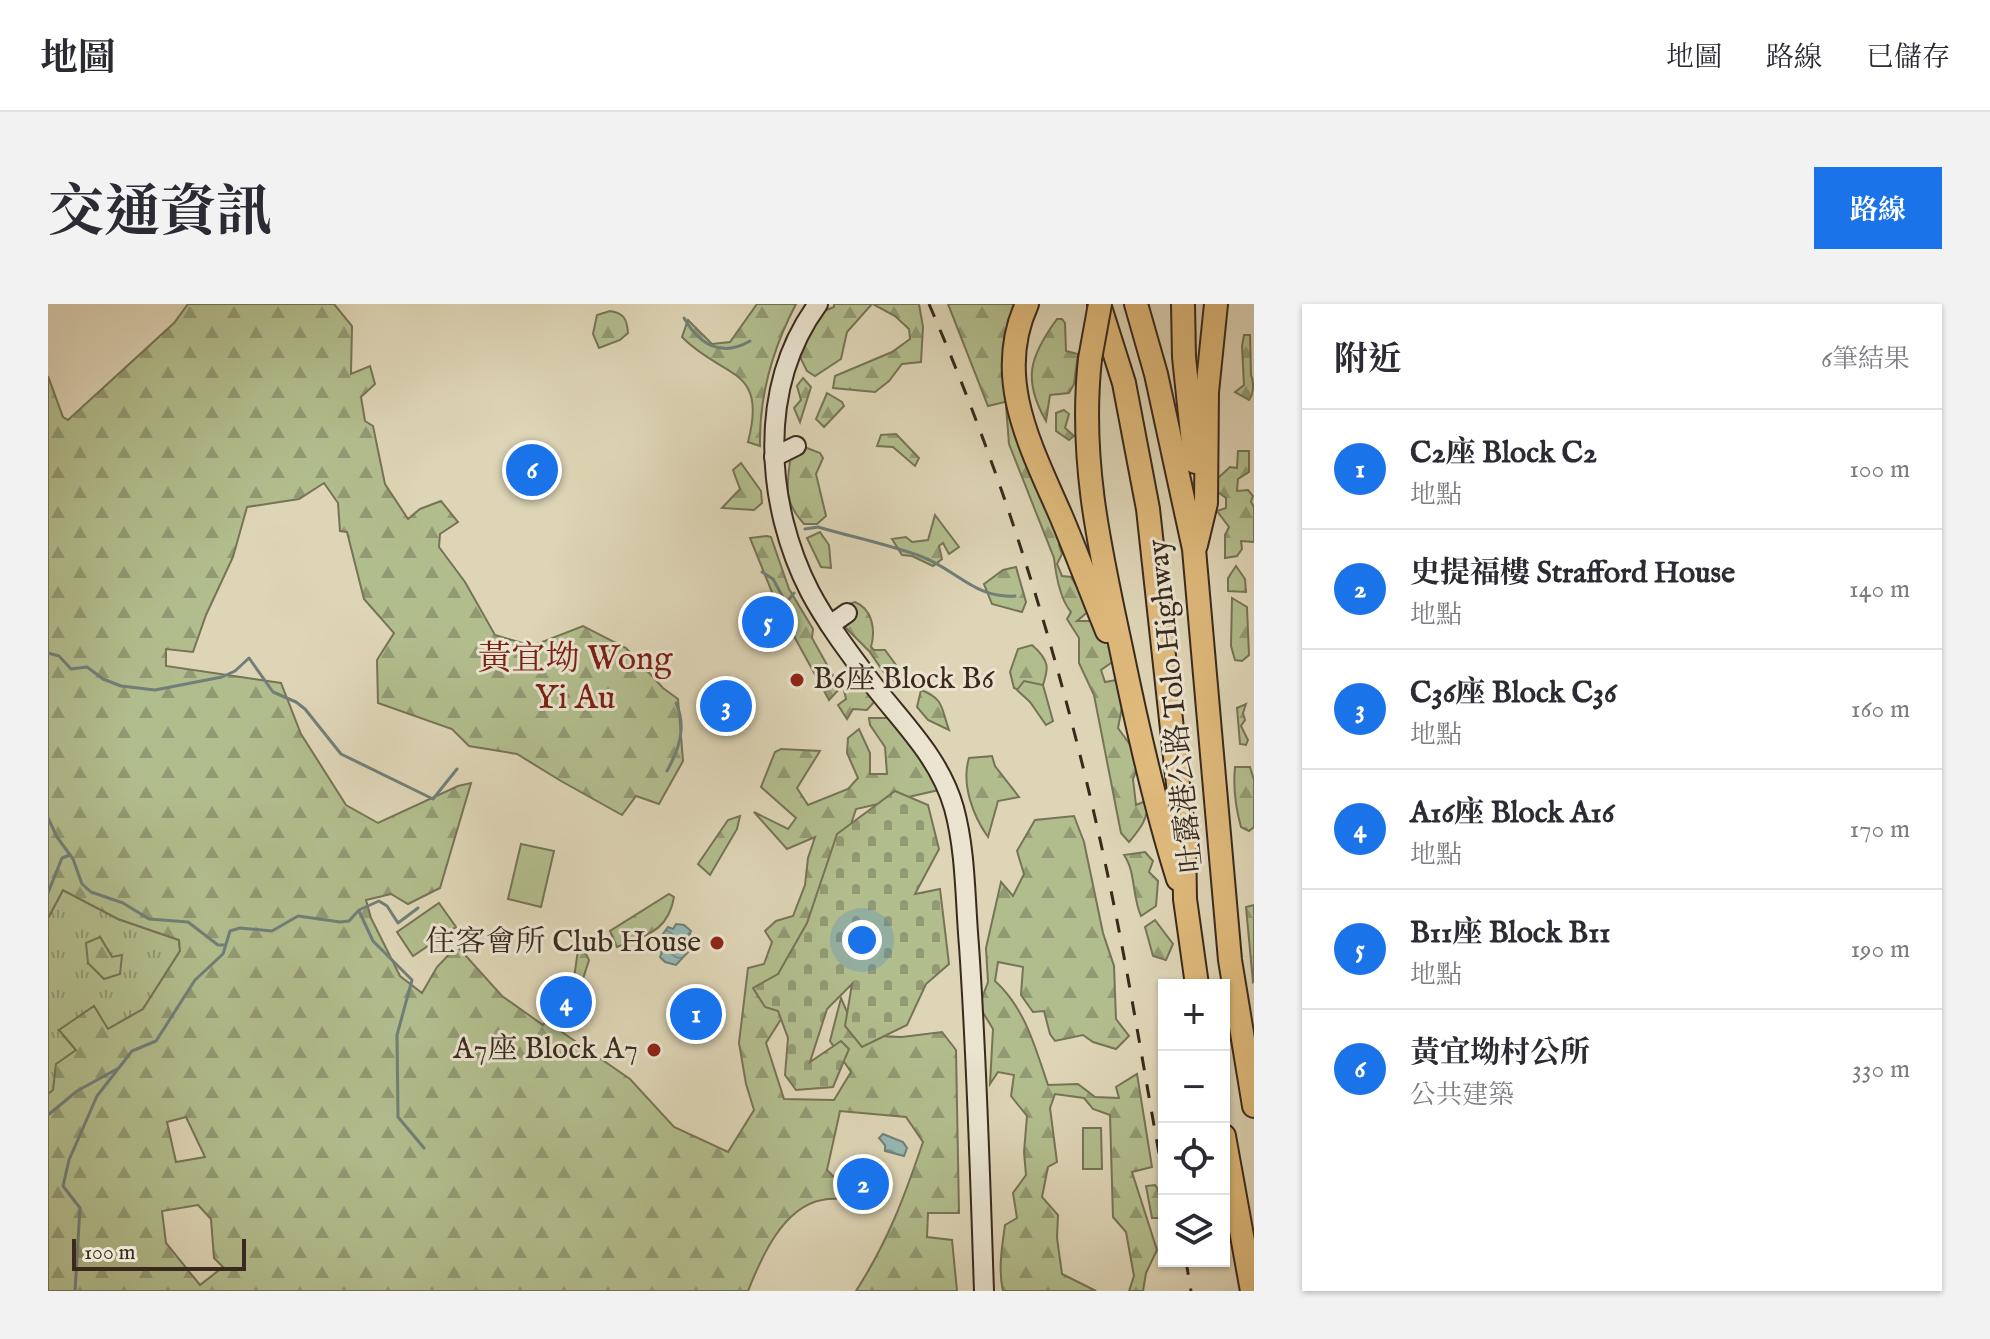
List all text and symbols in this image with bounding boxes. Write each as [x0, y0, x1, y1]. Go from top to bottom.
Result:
text: 地圖 [40, 36, 116, 84]
text: 地圖 [1666, 41, 1722, 76]
text: 路線 [1766, 41, 1822, 76]
text: 已儲存 [1866, 41, 1950, 76]
button: 路線 [1814, 167, 1942, 249]
text: 交通資訊 [48, 179, 272, 250]
text: 附近 [1334, 339, 1402, 382]
text: 6筆結果 [1821, 343, 1910, 376]
text: C2座 Block C2 [1410, 435, 1597, 473]
pin: 6 [506, 440, 558, 500]
text: 1 [1355, 453, 1365, 486]
text: 100 m [1849, 453, 1910, 486]
text: 地點 [1410, 479, 1462, 512]
street label: 吐露港公路 Tolo Highway [1140, 537, 1212, 875]
text: 史提福樓 Strafford House [1410, 555, 1735, 593]
text: 2 [1354, 573, 1366, 606]
text: 140 m [1849, 573, 1910, 606]
pin: 5 [742, 592, 794, 652]
text: 地點 [1410, 599, 1462, 632]
district label: 黃宜坳 Wong Yi Au [478, 638, 673, 720]
place label: B6座 Block B6 [813, 661, 995, 699]
marker: B6座 Block B6 [788, 671, 806, 689]
text: C36座 Block C36 [1410, 675, 1617, 713]
pin: 3 [700, 676, 752, 736]
text: 3 [1355, 693, 1365, 726]
text: 160 m [1851, 693, 1910, 726]
text: 地點 [1410, 719, 1462, 752]
text: A16座 Block A16 [1410, 795, 1614, 833]
text: 4 [1354, 813, 1366, 846]
text: 170 m [1850, 813, 1910, 846]
text: 地點 [1410, 839, 1462, 872]
text: B11座 Block B11 [1410, 915, 1611, 953]
your location [842, 920, 882, 960]
place label: 住客會所 Club House [426, 924, 701, 962]
text: 5 [1355, 933, 1365, 966]
text: 190 m [1850, 933, 1910, 966]
marker: 住客會所 Club House [708, 934, 726, 952]
text: 地點 [1410, 959, 1462, 992]
pin: 4 [540, 972, 592, 1032]
map controls [1158, 979, 1230, 1267]
button: + [1158, 979, 1230, 1051]
pin: 1 [670, 984, 722, 1044]
place label: A7座 Block A7 [452, 1031, 638, 1069]
text: 黃宜坳村公所 [1410, 1035, 1590, 1073]
marker: A7座 Block A7 [645, 1041, 663, 1059]
button: − [1158, 1051, 1230, 1123]
text: 6 [1355, 1053, 1365, 1086]
text: 330 m [1852, 1053, 1910, 1086]
text: 公共建築 [1410, 1079, 1514, 1112]
button: locate [1158, 1123, 1230, 1195]
pin: 2 [837, 1154, 889, 1214]
button: layers [1158, 1195, 1230, 1267]
scale bar [72, 1235, 246, 1271]
text: 100 m [84, 1239, 136, 1267]

